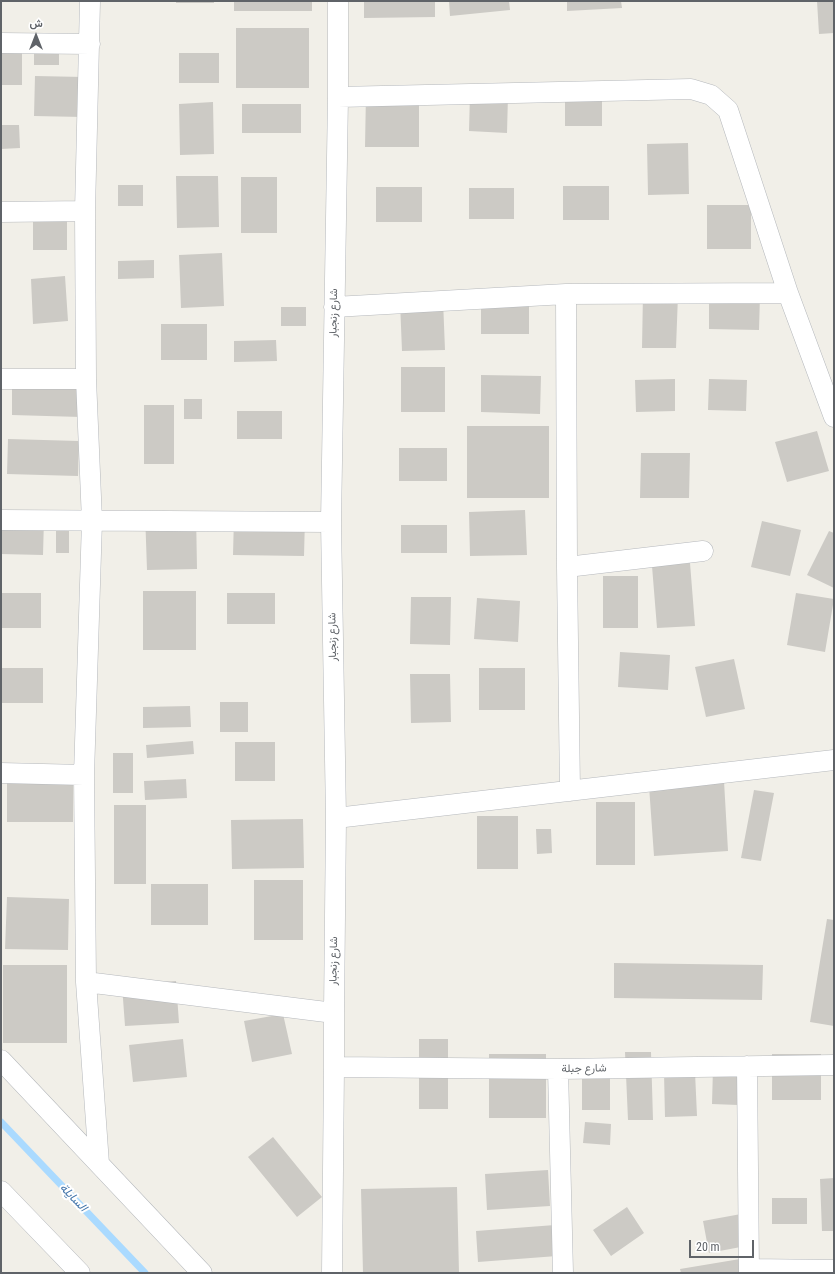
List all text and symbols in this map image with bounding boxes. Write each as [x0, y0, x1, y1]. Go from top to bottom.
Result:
north arrow [16, 16, 56, 56]
text: ش [29, 17, 43, 30]
street label: شارع زنجبار [327, 289, 341, 337]
street label: شارع زنجبار [326, 613, 340, 661]
street label: شارع زنجبار [327, 937, 341, 985]
street label: شارع جبلة [561, 1062, 607, 1076]
water label: السايلة [56, 1181, 90, 1215]
scale bar [691, 1232, 756, 1258]
text: 20 m [696, 1240, 720, 1254]

